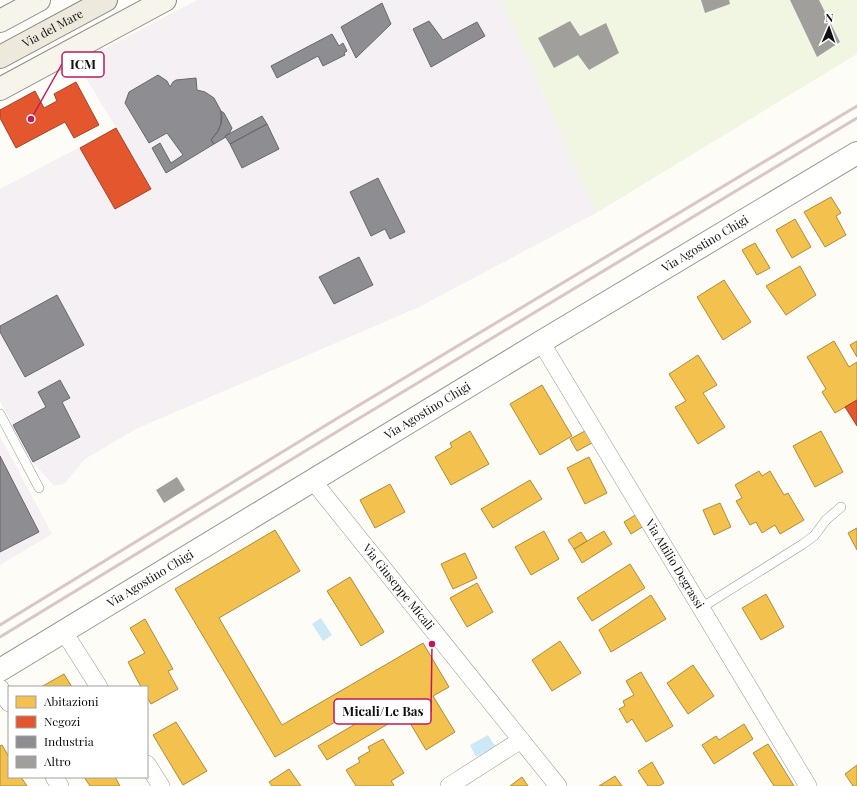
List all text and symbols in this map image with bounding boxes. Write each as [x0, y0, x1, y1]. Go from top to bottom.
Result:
street label: Via del Mare [18, 5, 86, 51]
north arrow [809, 8, 849, 48]
text: N [825, 10, 834, 25]
callout: ICM [62, 52, 104, 77]
text: ICM [70, 55, 96, 72]
street label: Via Agostino Chigi [658, 211, 751, 276]
street label: Via Agostino Chigi [380, 377, 474, 443]
street label: Via Attilio Degrassi [642, 515, 709, 611]
street label: Via Giuseppe Micali [359, 539, 439, 633]
street label: Via Agostino Chigi [103, 545, 197, 611]
legend [8, 686, 148, 778]
text: Abitazioni [43, 693, 99, 709]
callout: Micali/Le Bas [334, 699, 431, 724]
text: Micali/Le Bas [342, 702, 424, 719]
text: Negozi [44, 713, 81, 729]
text: Industria [44, 733, 94, 749]
text: Altro [43, 753, 71, 769]

